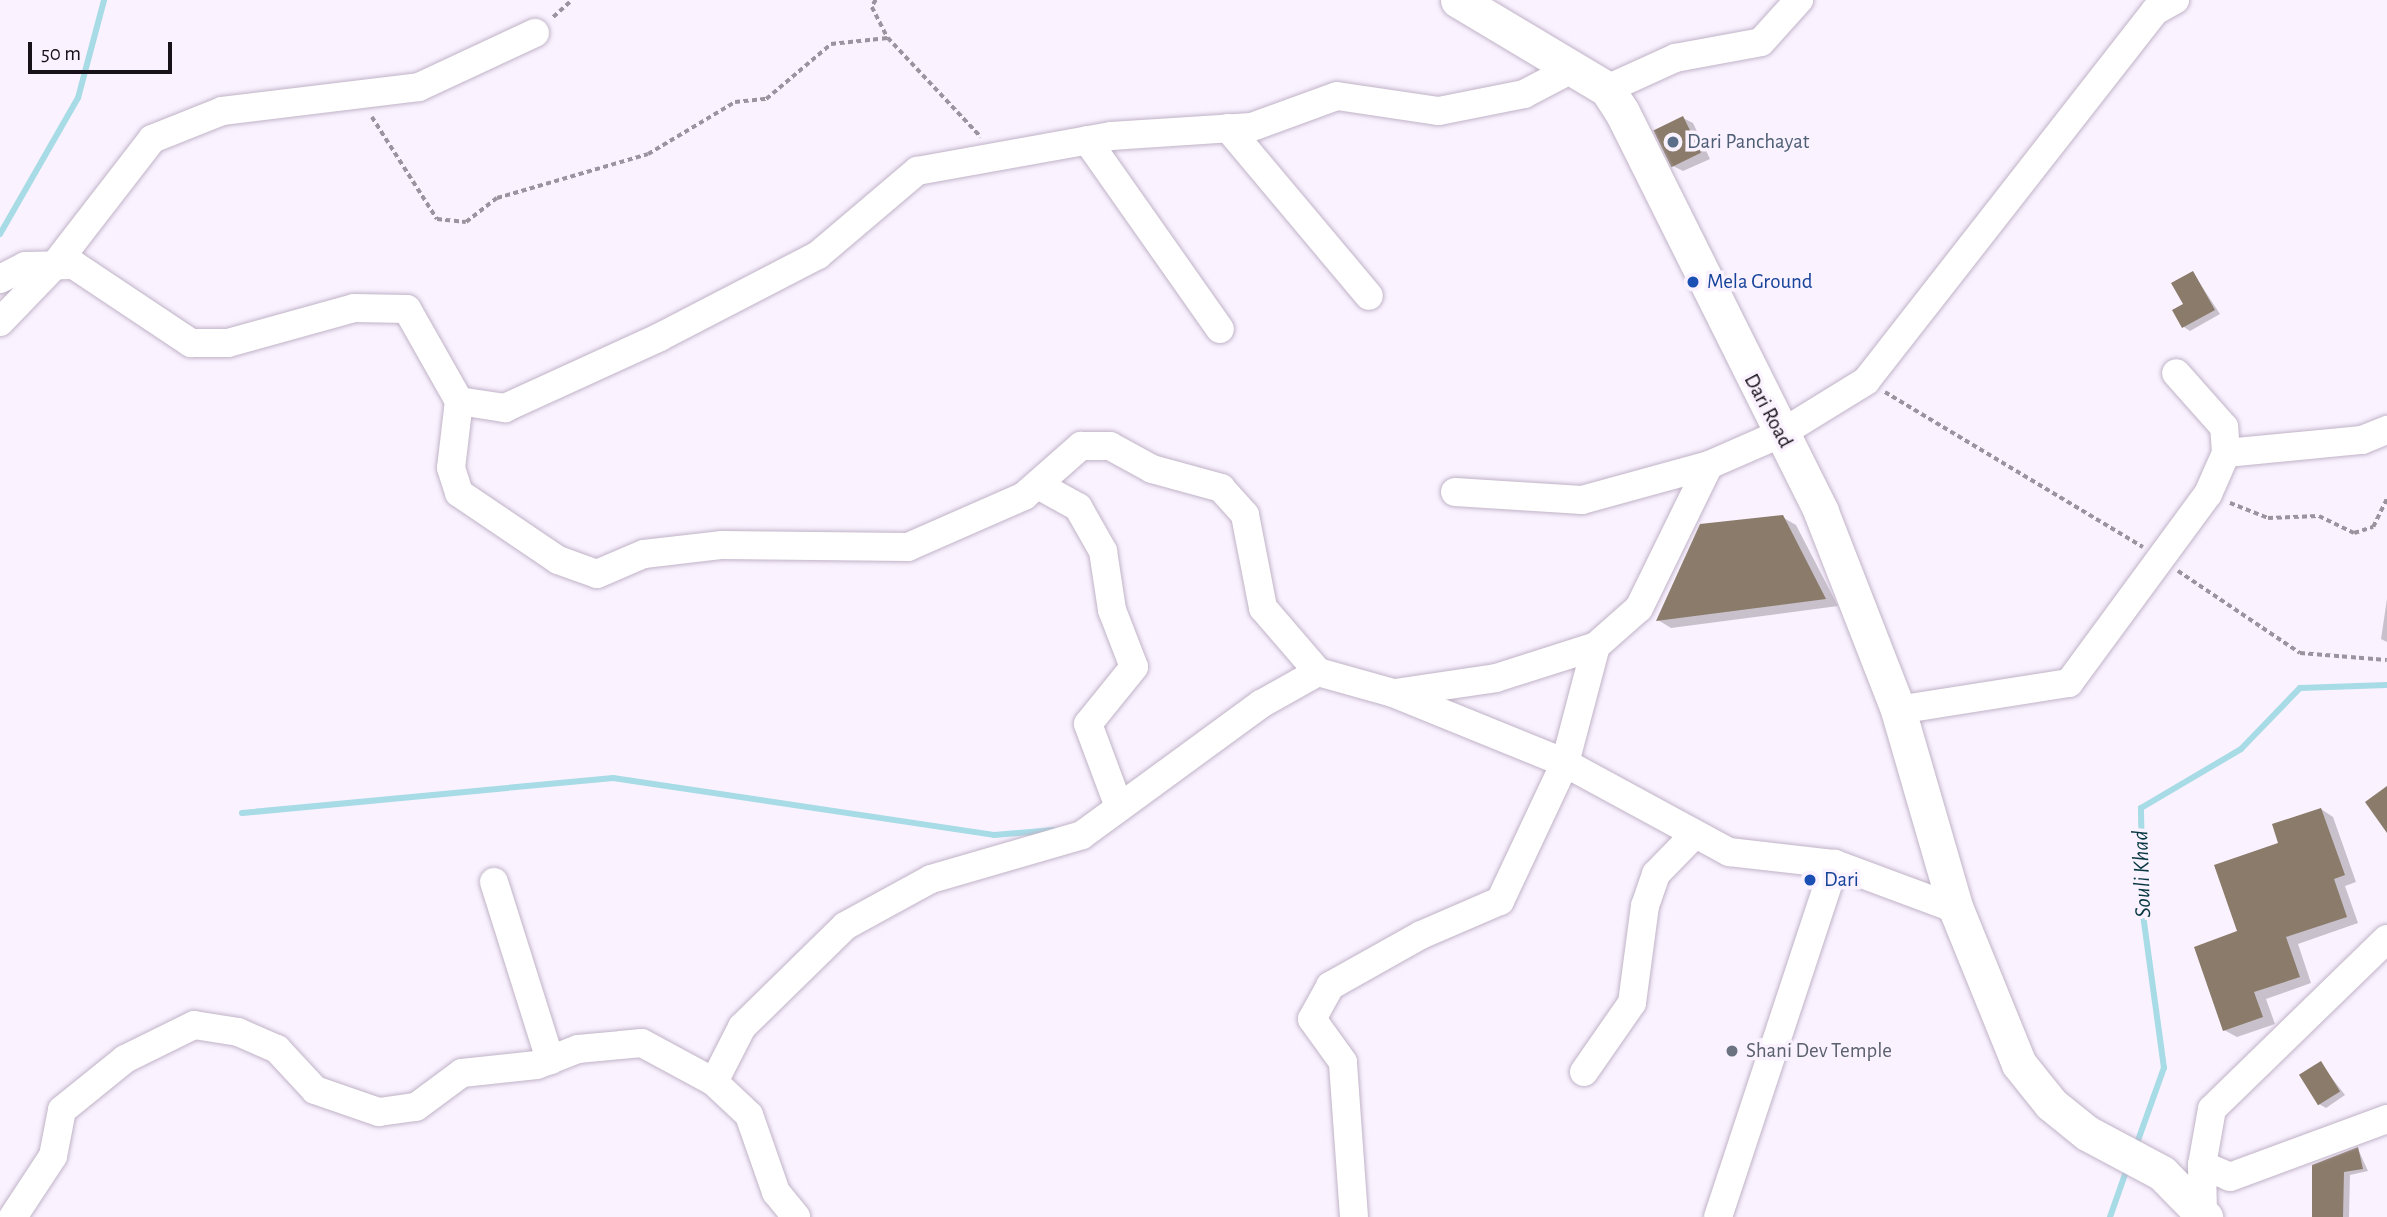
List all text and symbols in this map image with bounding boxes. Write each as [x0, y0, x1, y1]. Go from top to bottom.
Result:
scale bar [32, 28, 175, 72]
text: 50 m [41, 43, 81, 64]
place label: Dari Panchayat [1687, 129, 1810, 155]
marker: Dari Panchayat [1665, 134, 1681, 150]
place label: Mela Ground [1707, 269, 1813, 295]
marker: Mela Ground [1685, 274, 1701, 290]
street label: Dari Road [1738, 370, 1798, 452]
water label: Souli Khad [2128, 830, 2158, 918]
place label: Dari [1824, 867, 1859, 893]
marker: Dari [1802, 872, 1818, 888]
place label: Shani Dev Temple [1746, 1038, 1892, 1064]
marker: Shani Dev Temple [1724, 1043, 1740, 1059]

